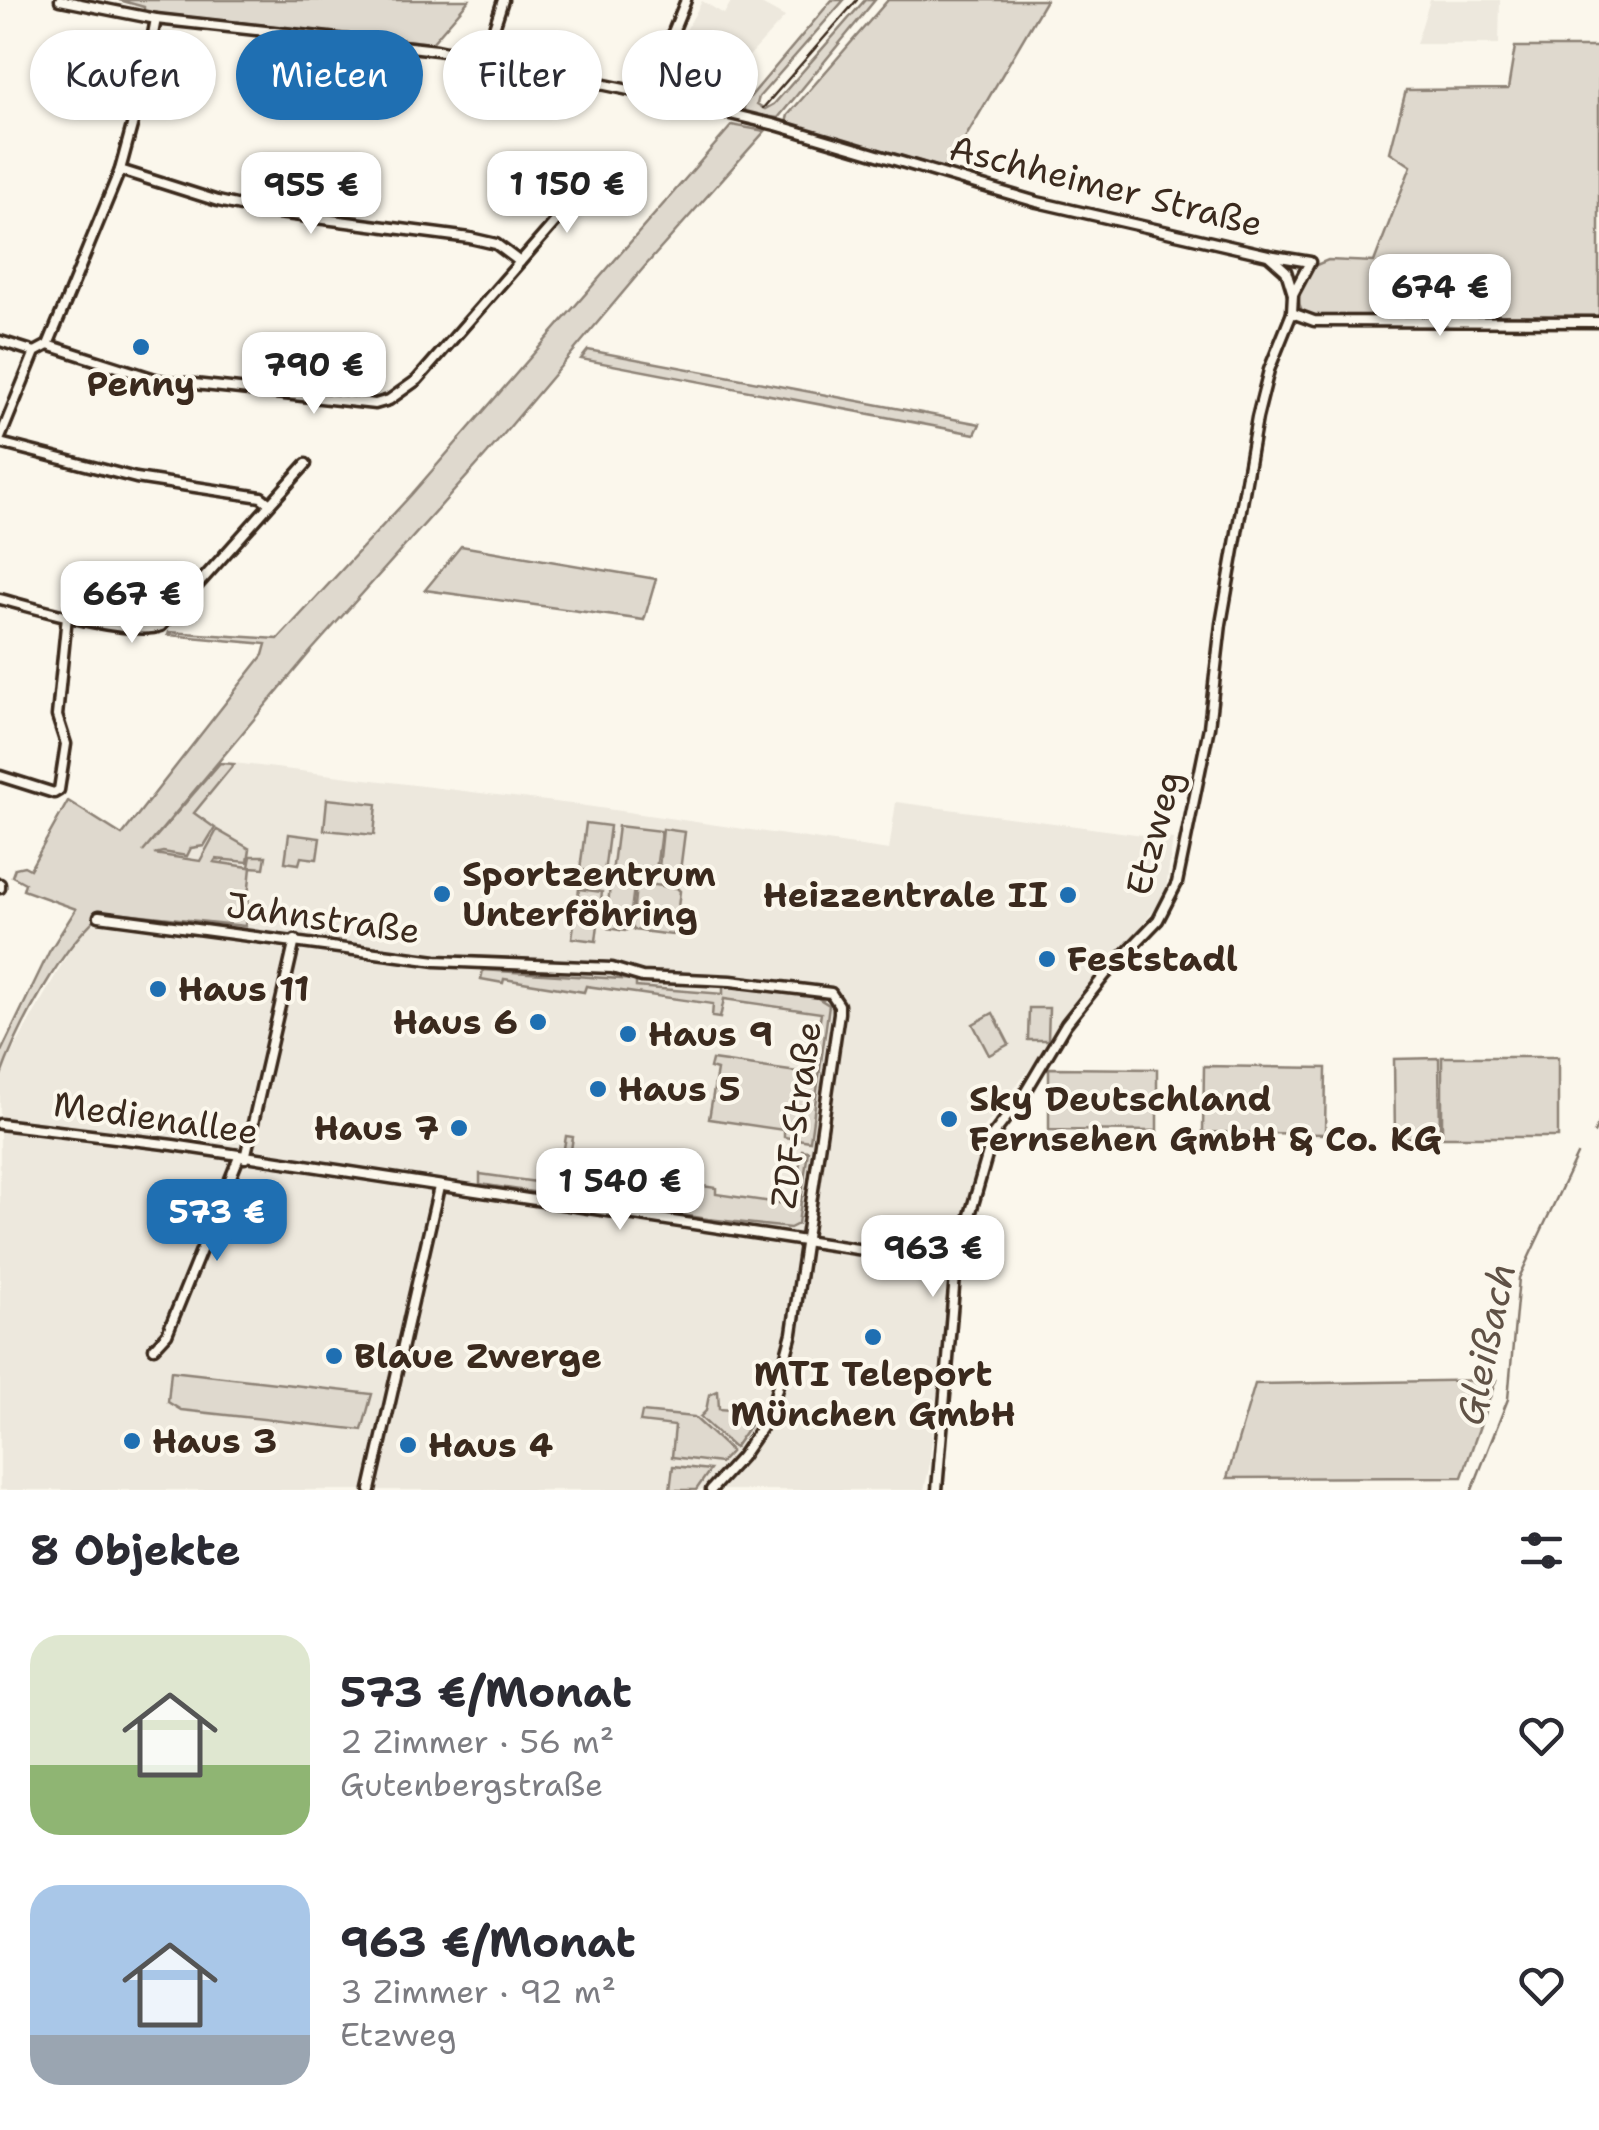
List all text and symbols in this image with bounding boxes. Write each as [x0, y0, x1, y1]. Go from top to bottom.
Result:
chip: Kaufen [30, 30, 216, 120]
chip: Mieten [236, 30, 423, 120]
chip: Filter [443, 30, 602, 120]
chip: Neu [622, 30, 758, 120]
street label: Aschheimer Straße [945, 124, 1268, 247]
pin: 1 150 € [475, 151, 659, 236]
pin: 955 € [241, 152, 381, 237]
text: 1 150 € [509, 162, 625, 205]
text: 955 € [263, 163, 359, 206]
pin: 674 € [1370, 254, 1510, 339]
text: 674 € [1391, 265, 1489, 308]
pin: 790 € [244, 332, 384, 417]
marker: Penny [130, 336, 152, 358]
text: 790 € [264, 343, 364, 386]
place label: Penny [87, 360, 195, 407]
pin: 667 € [62, 561, 202, 646]
text: 667 € [83, 572, 181, 615]
street label: Etzweg [1114, 765, 1193, 900]
place label: Sportzentrum Unterföhring [462, 850, 716, 937]
place label: Heizzentrale II [763, 871, 1048, 918]
street label: Jahnstraße [223, 881, 423, 954]
marker: Sportzentrum Unterföhring [431, 883, 453, 905]
marker: Heizzentrale II [1057, 884, 1079, 906]
place label: Feststadl [1067, 935, 1238, 982]
marker: Feststadl [1036, 948, 1058, 970]
place label: Haus 11 [178, 965, 310, 1012]
marker: Haus 11 [147, 978, 169, 1000]
place label: Haus 6 [393, 998, 518, 1045]
place label: Haus 9 [648, 1010, 773, 1057]
marker: Haus 6 [527, 1011, 549, 1033]
street label: ZDF-Straße [759, 1018, 832, 1212]
marker: Haus 9 [617, 1023, 639, 1045]
place label: Haus 5 [618, 1065, 741, 1112]
place label: Sky Deutschland Fernsehen GmbH & Co. KG [969, 1075, 1442, 1162]
marker: Haus 5 [587, 1078, 609, 1100]
street label: Medienallee [50, 1080, 262, 1155]
place label: Haus 7 [314, 1104, 439, 1151]
marker: Sky Deutschland Fernsehen GmbH & Co. KG [938, 1108, 960, 1130]
marker: Haus 7 [448, 1117, 470, 1139]
pin: 1 540 € [528, 1148, 712, 1233]
text: 1 540 € [558, 1159, 682, 1202]
pin: 573 € [147, 1179, 287, 1264]
text: 573 € [169, 1190, 265, 1233]
pin: 963 € [863, 1215, 1003, 1300]
text: 963 € [883, 1226, 983, 1269]
water label: Gleißach [1444, 1258, 1528, 1429]
marker: MTI Teleport München GmbH [862, 1326, 884, 1348]
place label: Blaue Zwerge [354, 1332, 602, 1379]
marker: Blaue Zwerge [323, 1345, 345, 1367]
place label: MTI Teleport München GmbH [730, 1350, 1016, 1437]
place label: Haus 3 [152, 1417, 277, 1464]
place label: Haus 4 [428, 1421, 553, 1468]
marker: Haus 3 [121, 1430, 143, 1452]
marker: Haus 4 [397, 1434, 419, 1456]
text: 8 Objekte [30, 1522, 241, 1578]
icon: filters [1514, 1523, 1569, 1578]
text: 573 €/Monat [340, 1664, 632, 1720]
icon: home [110, 1675, 230, 1795]
icon: heart [1514, 1708, 1569, 1763]
text: 2 Zimmer · 56 m² [340, 1720, 614, 1763]
text: Gutenbergstraße [340, 1763, 603, 1806]
text: 963 €/Monat [340, 1914, 636, 1970]
icon: home [110, 1925, 230, 2045]
icon: heart [1514, 1958, 1569, 2013]
text: 3 Zimmer · 92 m² [340, 1970, 616, 2013]
text: Etzweg [340, 2013, 456, 2056]

